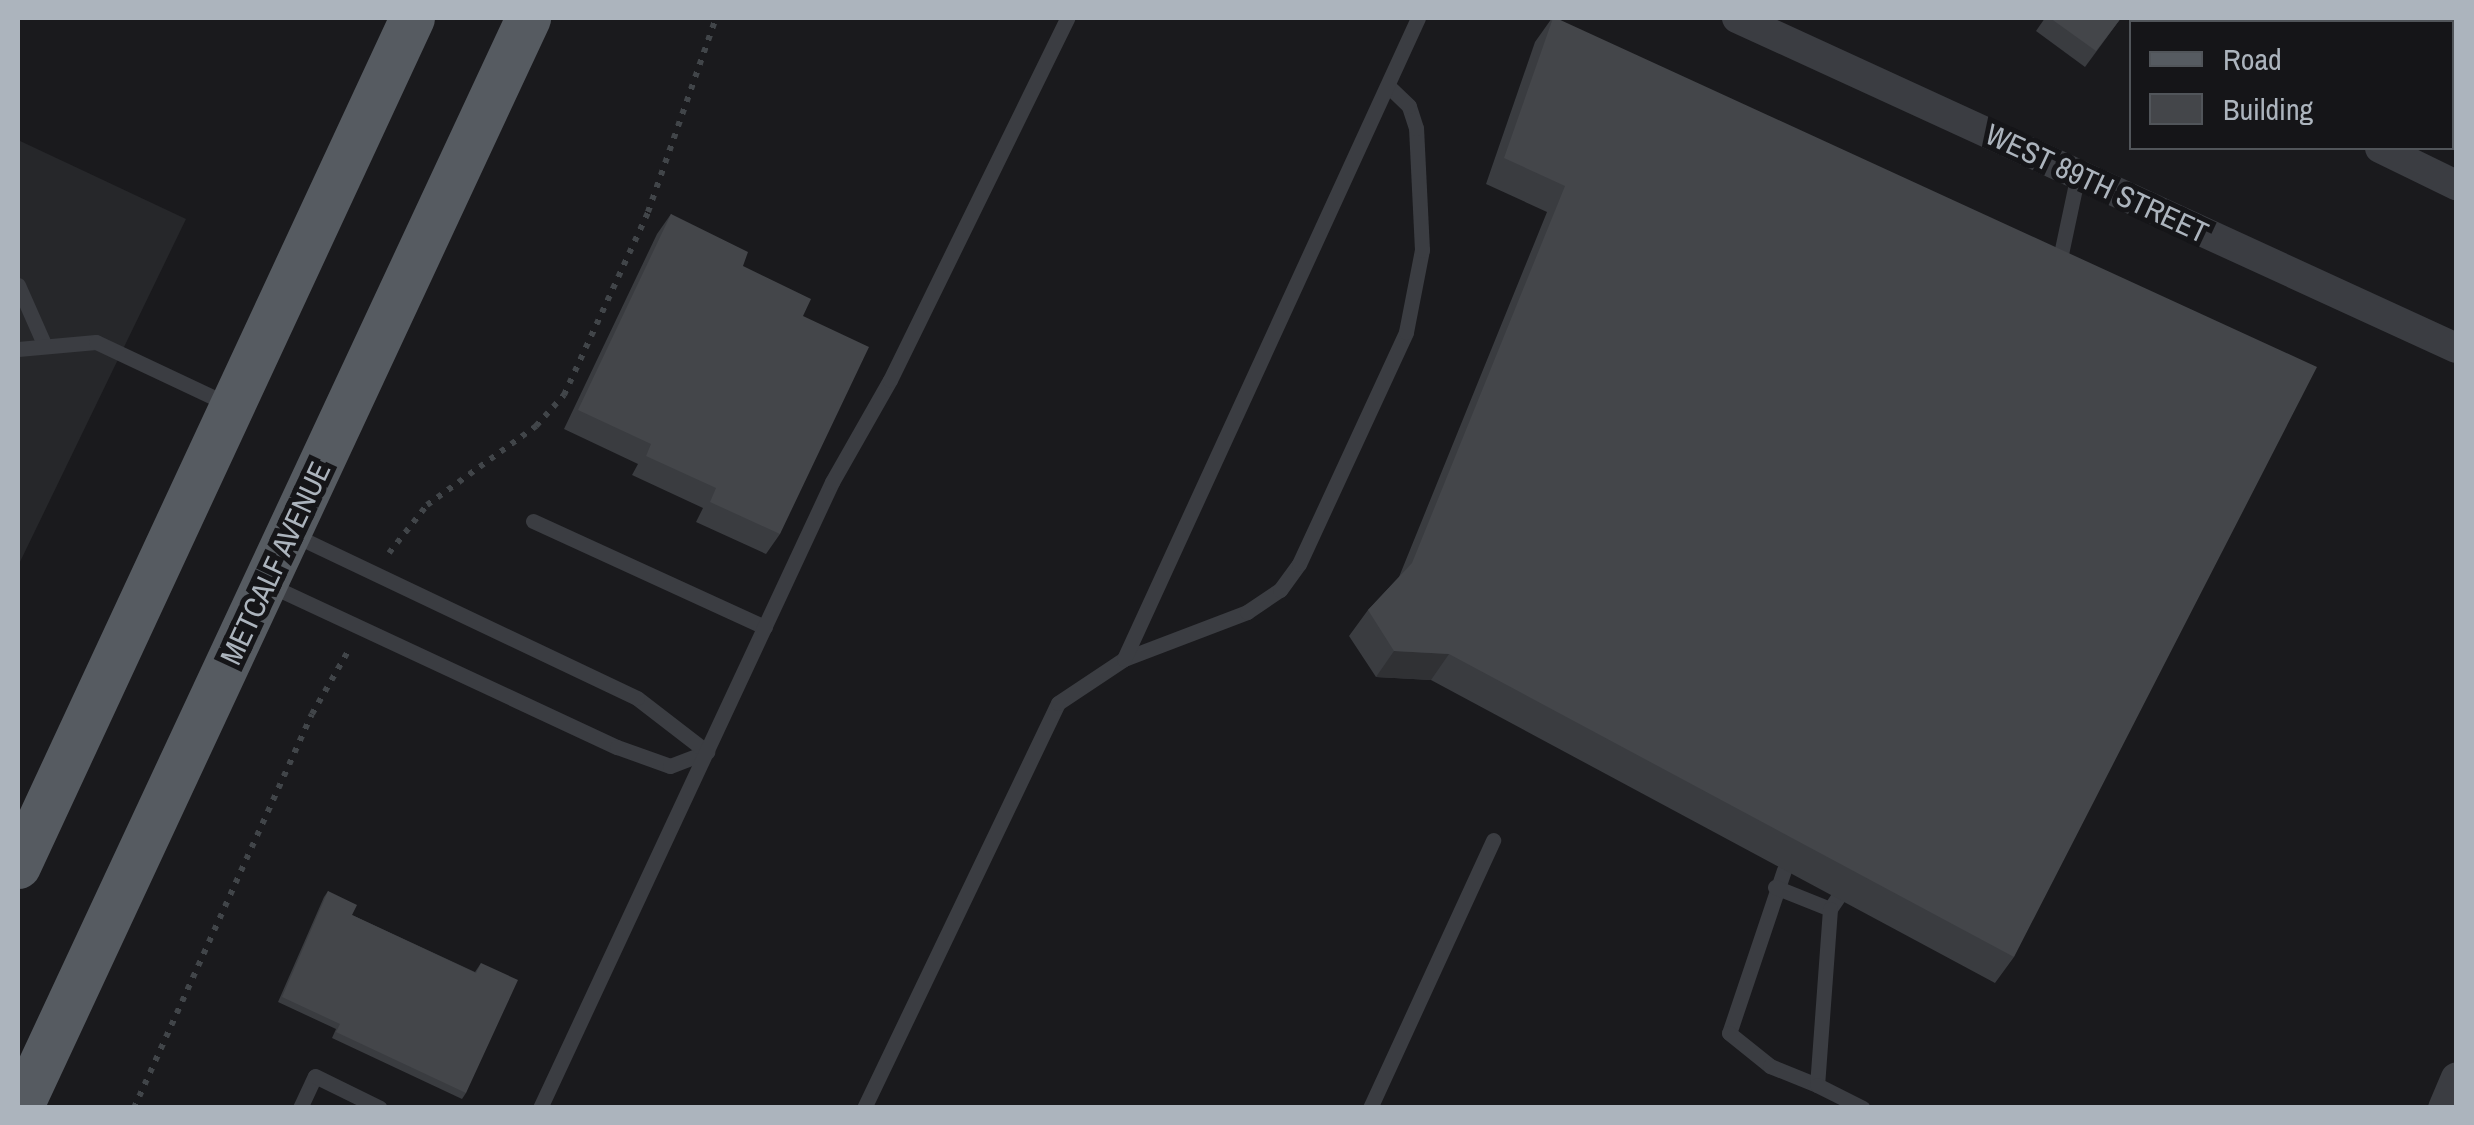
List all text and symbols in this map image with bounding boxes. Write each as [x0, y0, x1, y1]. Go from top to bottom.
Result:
legend [2129, 20, 2454, 150]
text: Road [2223, 39, 2282, 79]
text: Building [2223, 89, 2313, 129]
street label: WEST 89TH STREET [1980, 116, 2214, 250]
street label: METCALF AVENUE [212, 455, 338, 671]

